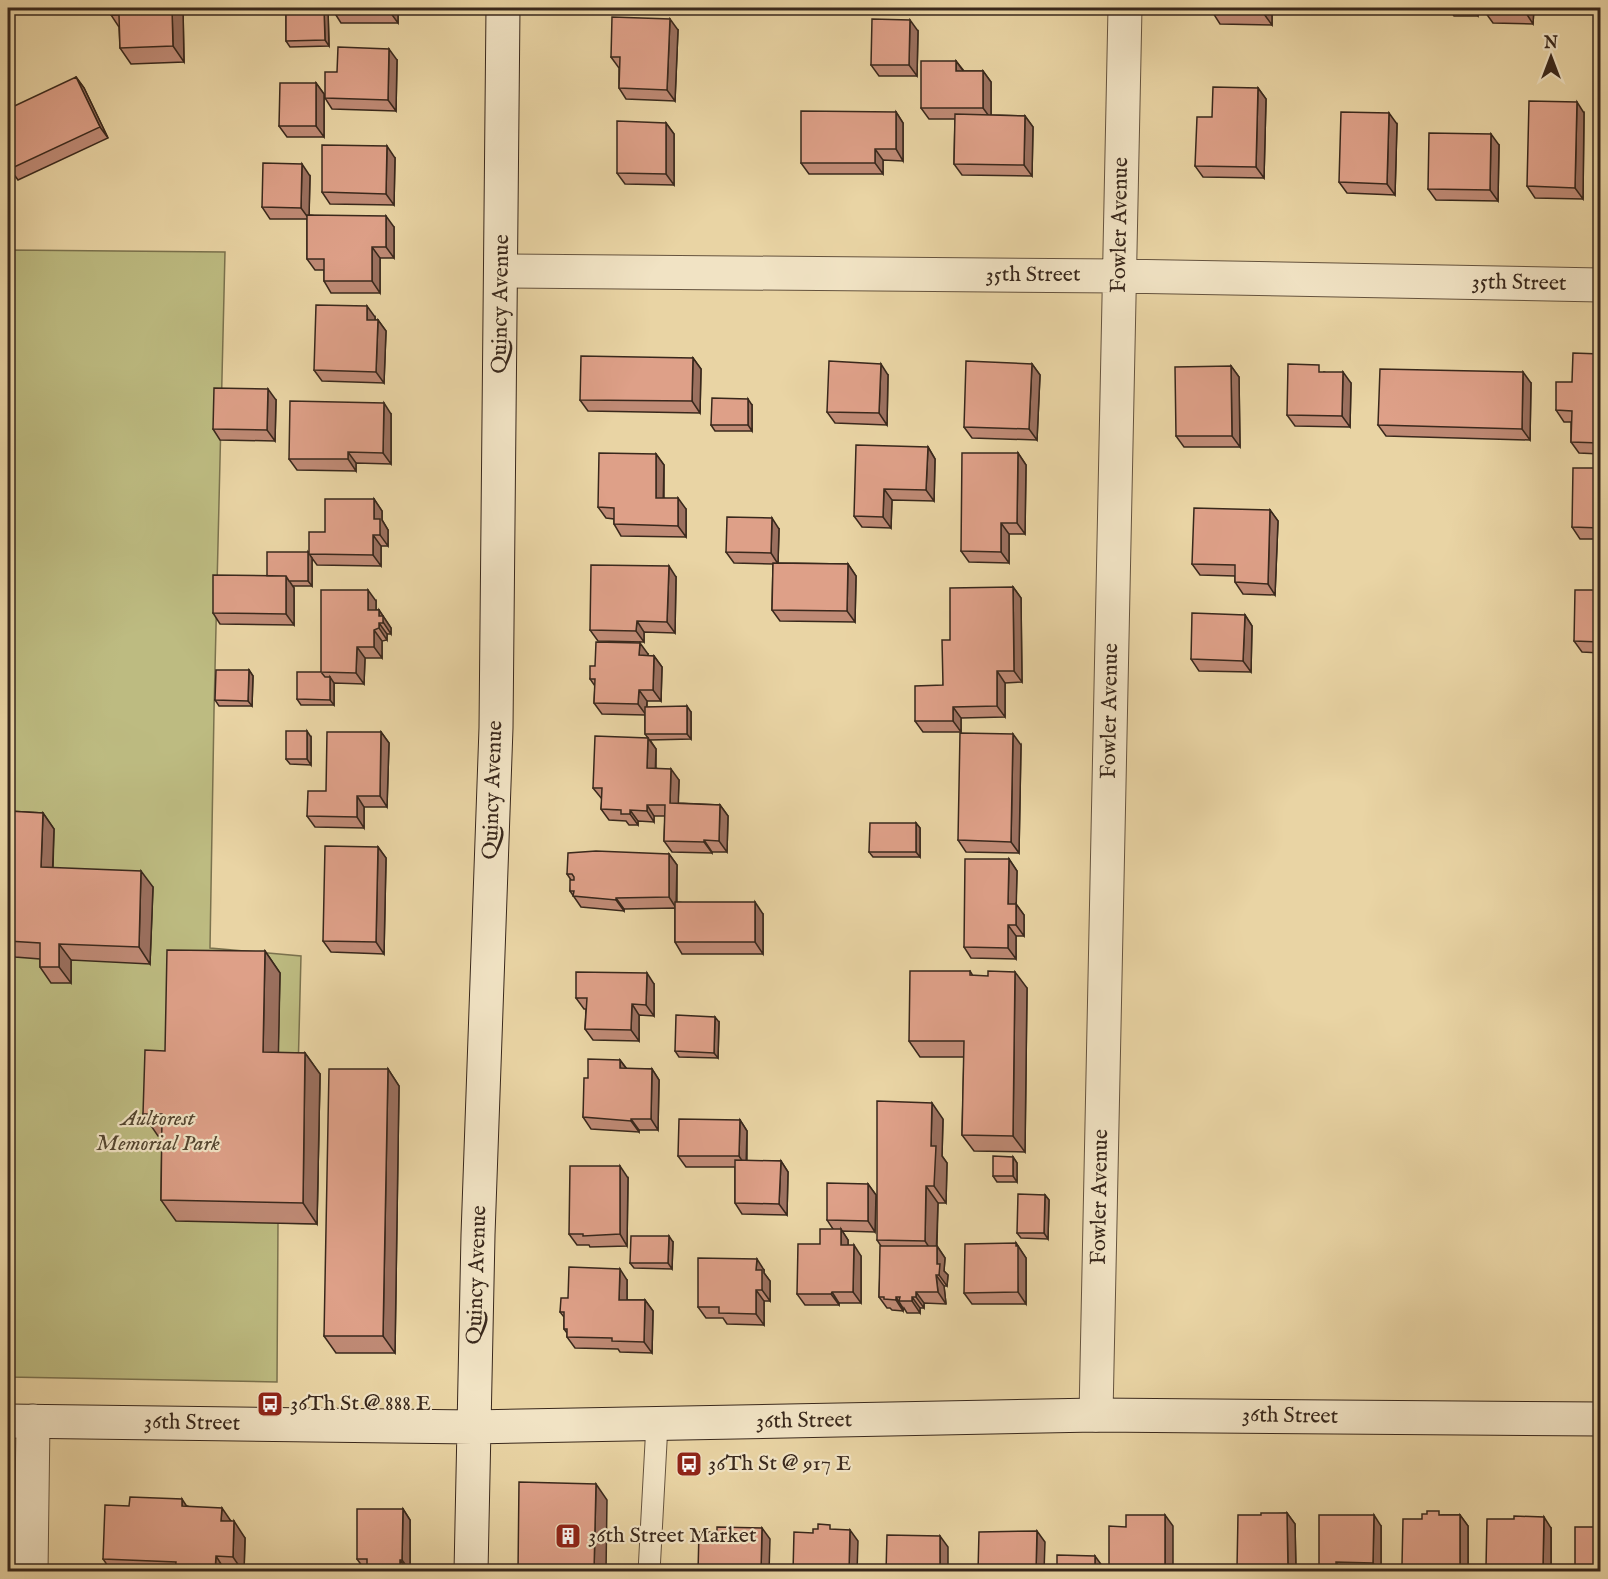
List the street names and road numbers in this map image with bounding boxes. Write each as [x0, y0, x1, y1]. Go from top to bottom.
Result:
street label: Fowler Avenue [1105, 157, 1135, 293]
street label: Quincy Avenue [486, 234, 516, 374]
street label: 35th Street [986, 261, 1081, 289]
street label: 35th Street [1471, 268, 1567, 298]
street label: Fowler Avenue [1095, 643, 1125, 779]
street label: Quincy Avenue [477, 720, 509, 860]
street label: Fowler Avenue [1085, 1129, 1115, 1265]
street label: Quincy Avenue [461, 1205, 493, 1345]
street label: 36th Street [1242, 1401, 1339, 1431]
street label: 36th Street [756, 1406, 853, 1436]
street label: 36th Street [144, 1408, 241, 1438]

